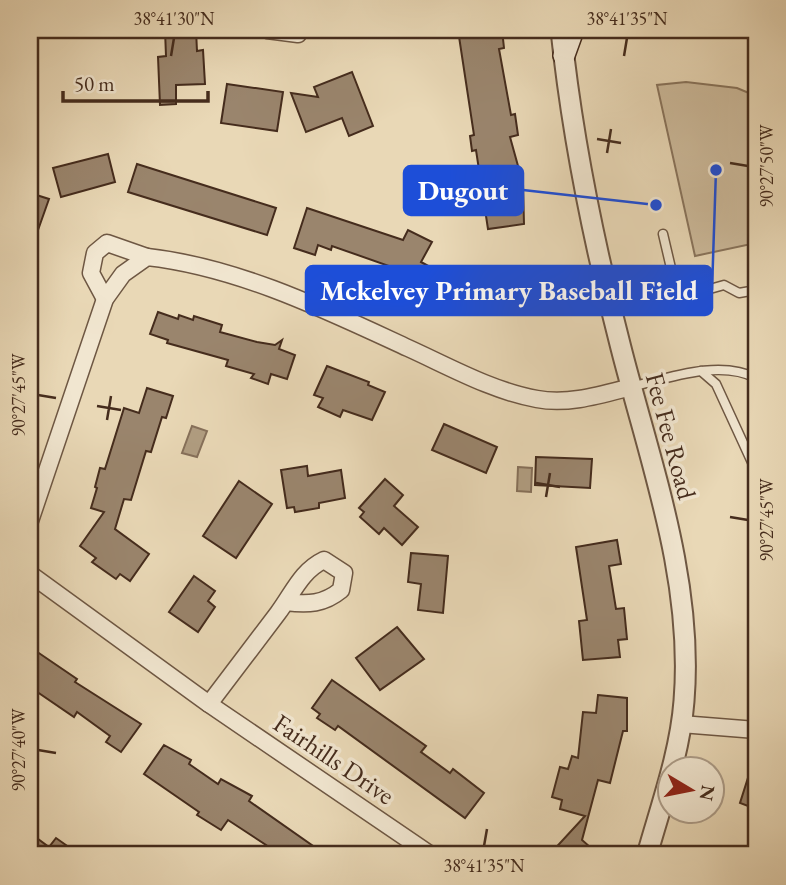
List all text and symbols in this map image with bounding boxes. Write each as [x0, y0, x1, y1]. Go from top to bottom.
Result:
text: 38°41'30"N [134, 7, 215, 30]
text: 38°41'35"N [587, 7, 668, 30]
scale bar [63, 60, 208, 104]
text: 50 m [74, 70, 115, 97]
text: 90°27'50"W [755, 124, 778, 208]
callout: Dugout [404, 166, 523, 215]
text: Dugout [418, 172, 509, 208]
callout: Mckelvey Primary Baseball Field [306, 266, 712, 315]
text: Mckelvey Primary Baseball Field [320, 272, 698, 308]
text: 90°27'45"W [7, 353, 30, 437]
street label: Fee Fee Road [638, 369, 704, 504]
text: 90°27'45"W [755, 478, 778, 562]
street label: Fairhills Drive [267, 706, 401, 812]
text: 90°27'40"W [7, 708, 30, 792]
north arrow [656, 756, 726, 826]
text: N [693, 783, 721, 803]
text: 38°41'35"N [444, 854, 525, 877]

